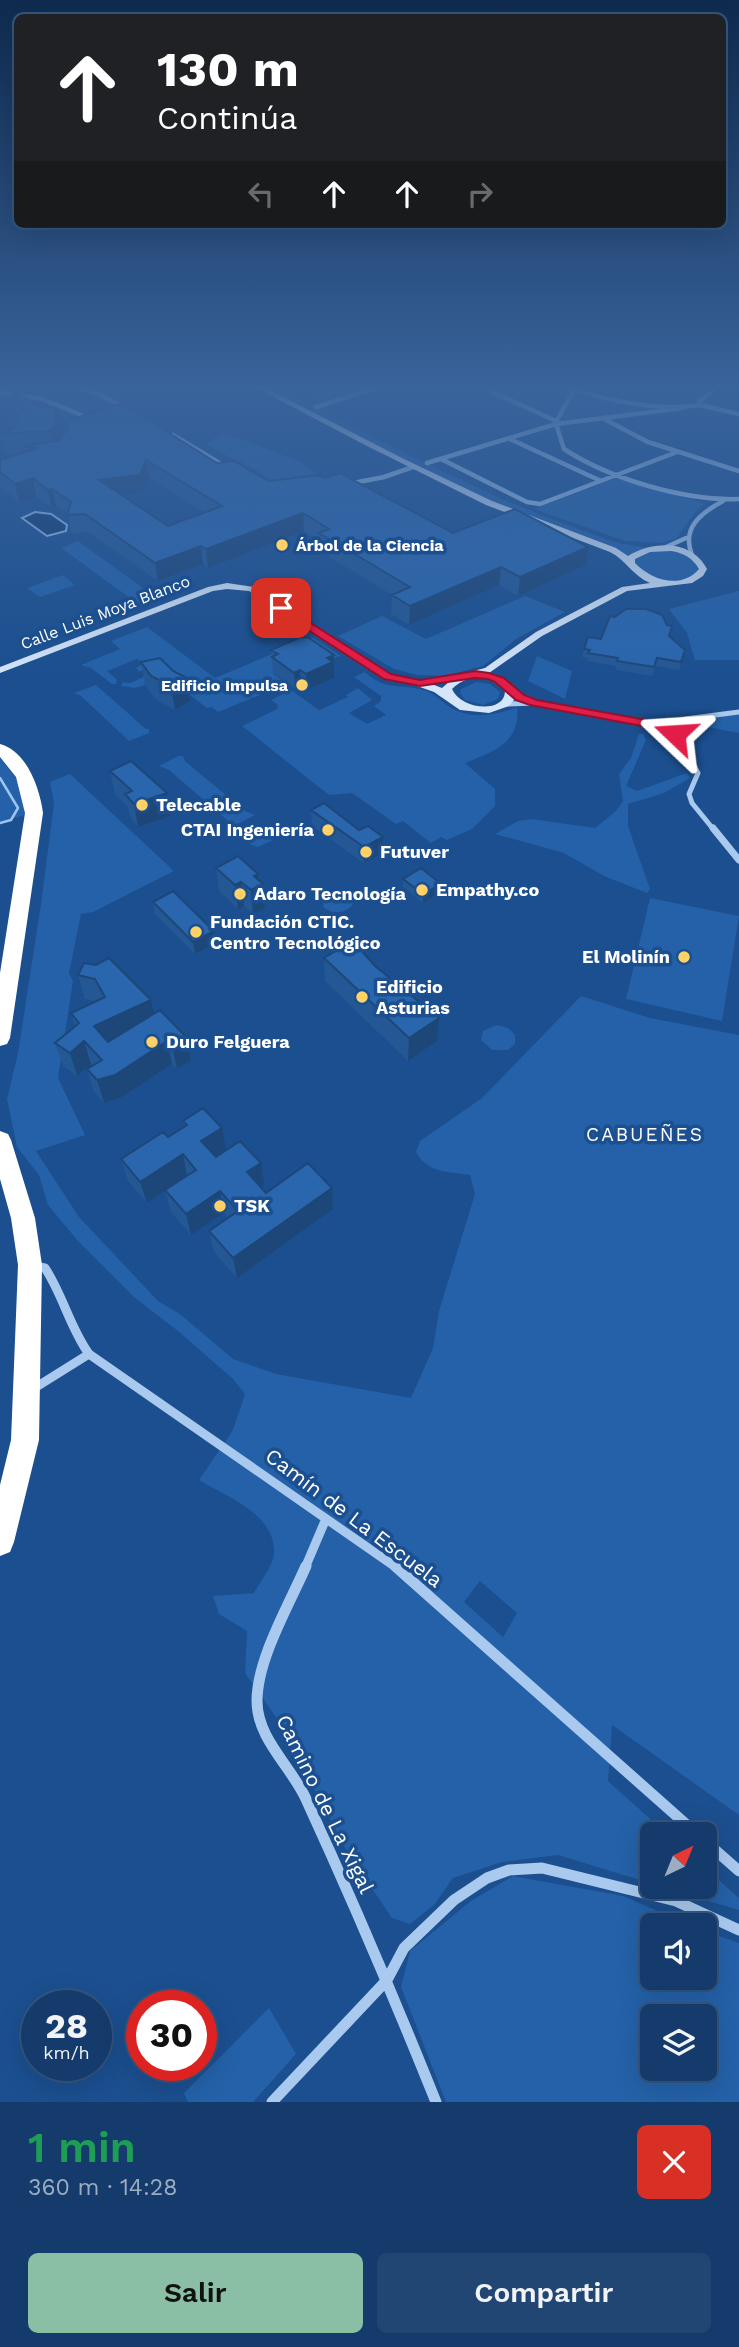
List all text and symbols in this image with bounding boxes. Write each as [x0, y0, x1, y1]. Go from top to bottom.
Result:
text: 130 m [157, 40, 299, 98]
icon: ahead [42, 42, 133, 133]
text: Continúa [157, 99, 297, 137]
icon: left [242, 175, 280, 213]
icon: ahead [315, 175, 353, 213]
icon: ahead [388, 175, 426, 213]
icon: right [461, 175, 499, 213]
place label: Árbol de la Ciencia [296, 536, 444, 555]
marker: Árbol de la Ciencia [274, 537, 290, 553]
street label: Calle Luis Moya Blanco [18, 571, 193, 654]
pin [251, 578, 311, 638]
icon: arrive [262, 589, 300, 627]
place label: Edificio Impulsa [161, 676, 289, 695]
marker: Edificio Impulsa [294, 677, 310, 693]
position arrow [638, 697, 712, 771]
place label: Telecable [156, 794, 241, 815]
marker: Telecable [134, 797, 150, 813]
place label: CTAI Ingeniería [181, 819, 315, 840]
marker: CTAI Ingeniería [320, 822, 336, 838]
place label: Futuver [380, 841, 449, 862]
marker: Futuver [358, 844, 374, 860]
place label: Empathy.co [436, 879, 539, 900]
marker: Empathy.co [414, 882, 430, 898]
place label: Adaro Tecnología [254, 883, 406, 904]
marker: Adaro Tecnología [232, 886, 248, 902]
place label: Fundación CTIC. Centro Tecnológico [210, 911, 381, 953]
marker: Fundación CTIC. Centro Tecnológico [188, 924, 204, 940]
place label: El Molinín [582, 946, 670, 967]
marker: El Molinín [676, 949, 692, 965]
place label: Edificio Asturias [376, 976, 450, 1018]
marker: Edificio Asturias [354, 989, 370, 1005]
place label: Duro Felguera [166, 1031, 290, 1052]
marker: Duro Felguera [144, 1034, 160, 1050]
district label: CABUEÑES [586, 1123, 704, 1146]
place label: TSK [234, 1195, 270, 1216]
marker: TSK [212, 1198, 228, 1214]
street label: Camín de La Escuela [261, 1443, 448, 1592]
street label: Camino de La Xigal [271, 1710, 380, 1898]
north arrow [640, 1822, 718, 1899]
map controls [640, 1822, 717, 2081]
button: sound [640, 1913, 717, 1990]
speed limit sign: 30 [126, 1990, 217, 2081]
button: layers [640, 2004, 717, 2081]
text: 28 [45, 2005, 88, 2047]
text: km/h [43, 2042, 90, 2063]
text: 1 min [28, 2123, 136, 2172]
button: close [637, 2125, 711, 2199]
text: 360 m · 14:28 [28, 2174, 177, 2201]
button: Salir [28, 2253, 363, 2333]
button: Compartir [377, 2253, 711, 2333]

